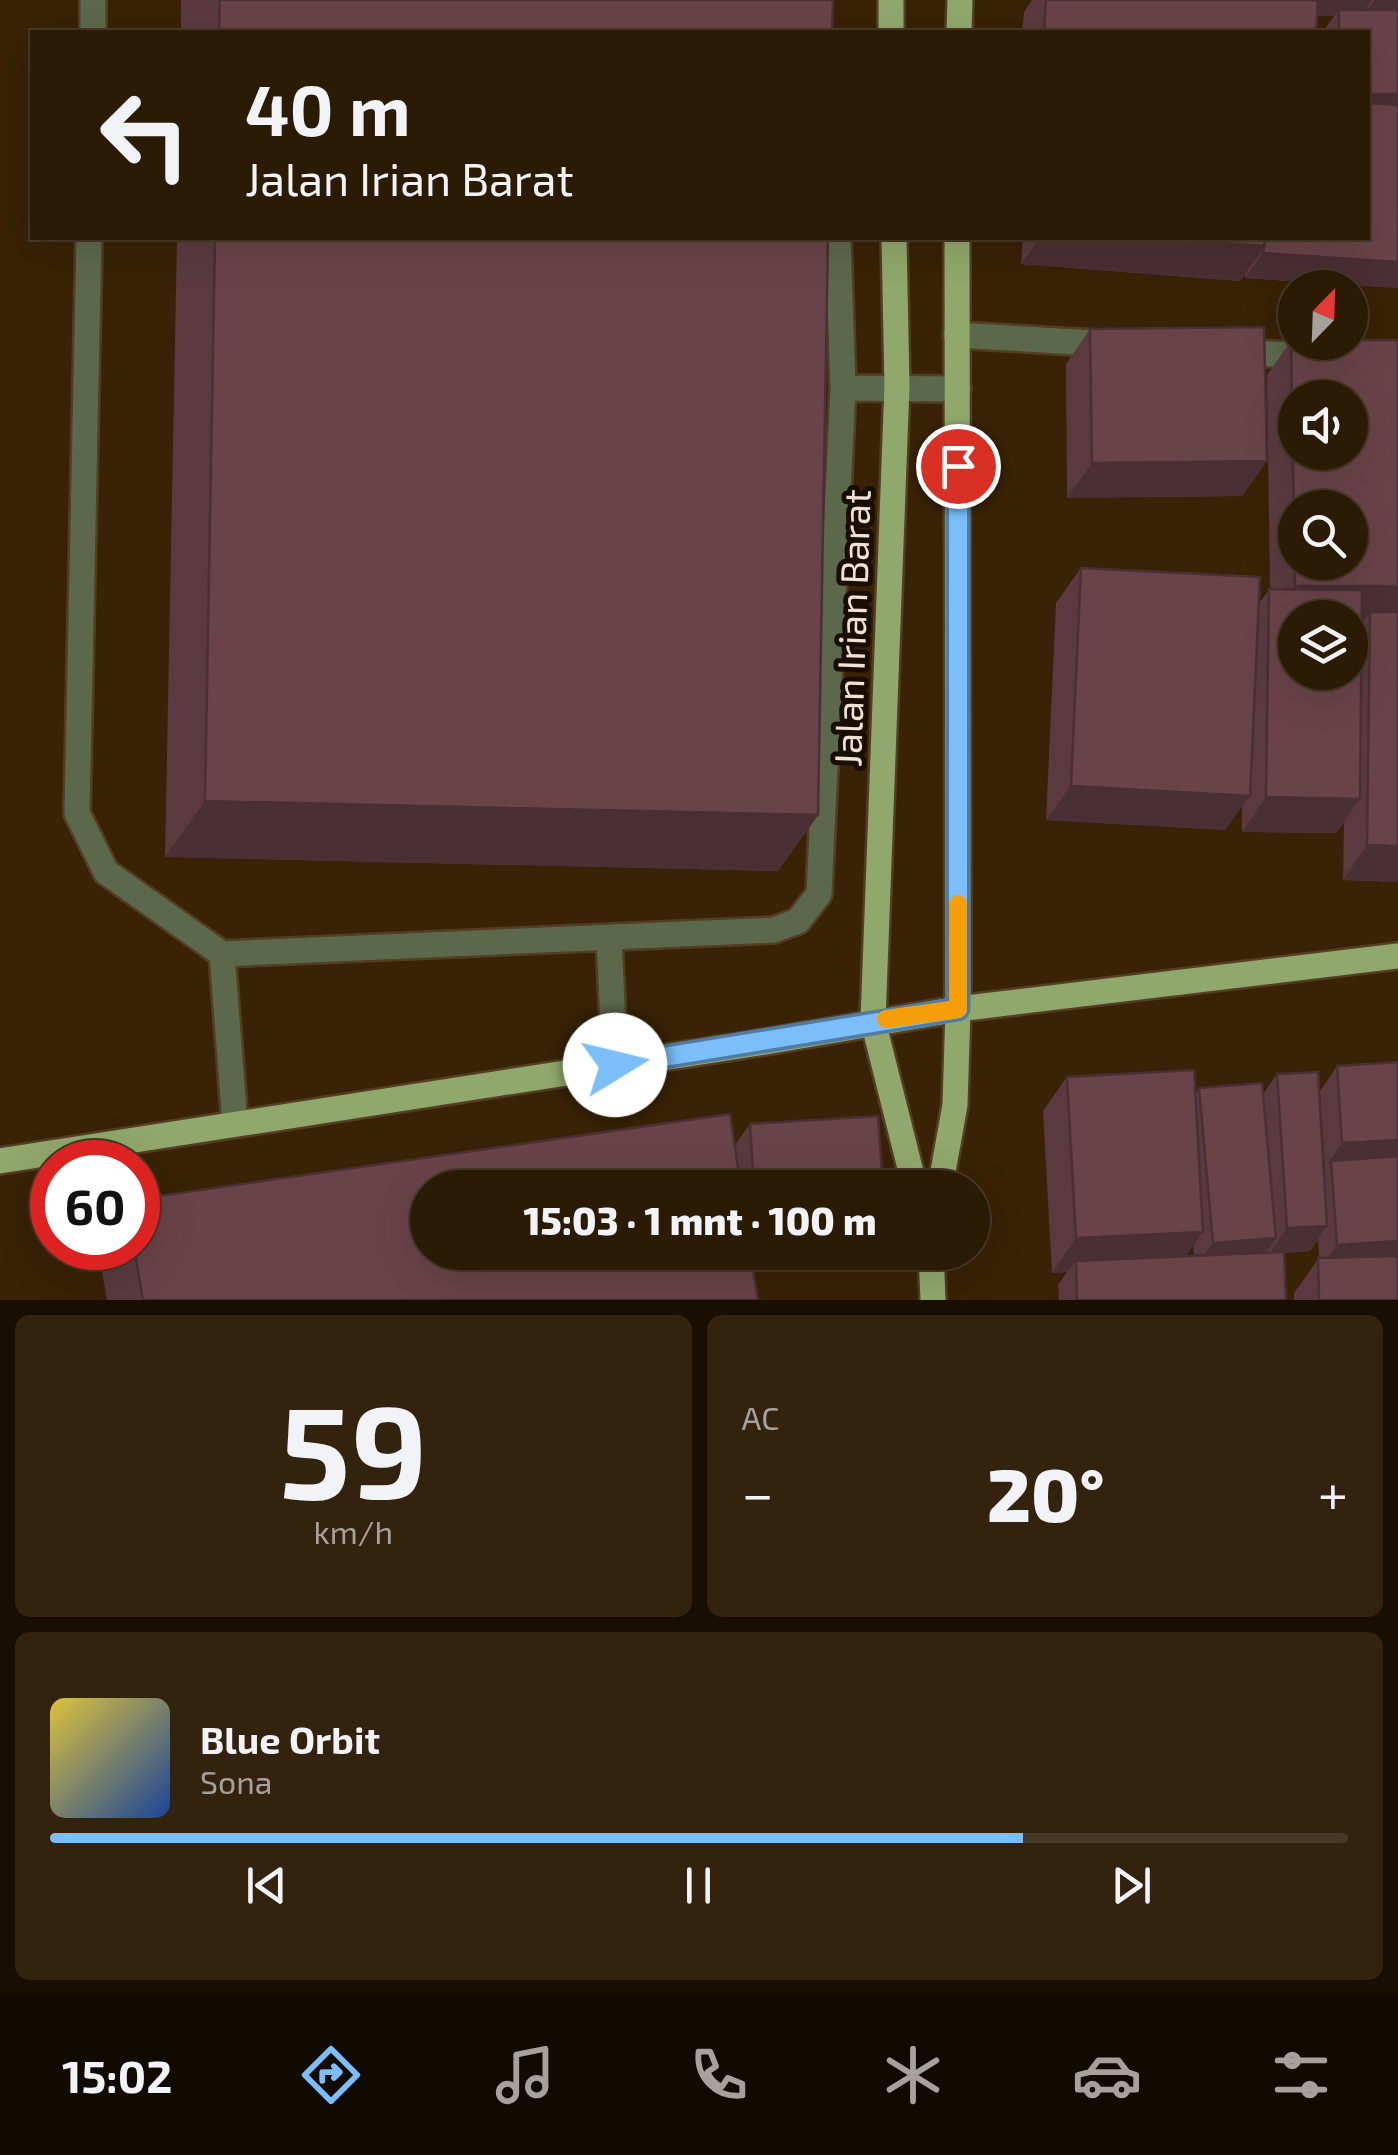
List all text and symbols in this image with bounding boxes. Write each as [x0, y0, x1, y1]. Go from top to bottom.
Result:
text: 40 m [245, 66, 411, 150]
icon: left [80, 70, 210, 200]
text: Jalan Irian Barat [245, 151, 574, 205]
north arrow [1278, 270, 1368, 360]
map controls [1278, 270, 1368, 690]
button: sound [1278, 380, 1368, 470]
pin [916, 424, 1001, 509]
icon: arrive [931, 439, 986, 494]
street label: Jalan Irian Barat [823, 489, 879, 767]
button: search [1278, 490, 1368, 580]
button: layers [1278, 600, 1368, 690]
position arrow [563, 1013, 667, 1117]
speed limit sign: 60 [30, 1140, 160, 1270]
text: 15:03 · 1 mnt · 100 m [523, 1197, 877, 1243]
text: 59 [279, 1369, 427, 1525]
text: AC [742, 1398, 780, 1436]
text: 20° [987, 1447, 1105, 1537]
text: − [742, 1459, 774, 1525]
text: + [1318, 1459, 1348, 1525]
text: km/h [314, 1512, 393, 1550]
text: Blue Orbit [200, 1716, 380, 1762]
text: Sona [200, 1762, 272, 1800]
icon: previous [239, 1858, 294, 1913]
icon: pause [671, 1858, 726, 1913]
icon: next [1104, 1858, 1159, 1913]
icon: directions [296, 2040, 366, 2110]
icon: music [490, 2040, 560, 2110]
icon: phone [684, 2040, 754, 2110]
icon: climate [878, 2040, 948, 2110]
icon: car [1072, 2040, 1142, 2110]
icon: filters [1266, 2040, 1336, 2110]
text: 15:02 [62, 2048, 172, 2102]

